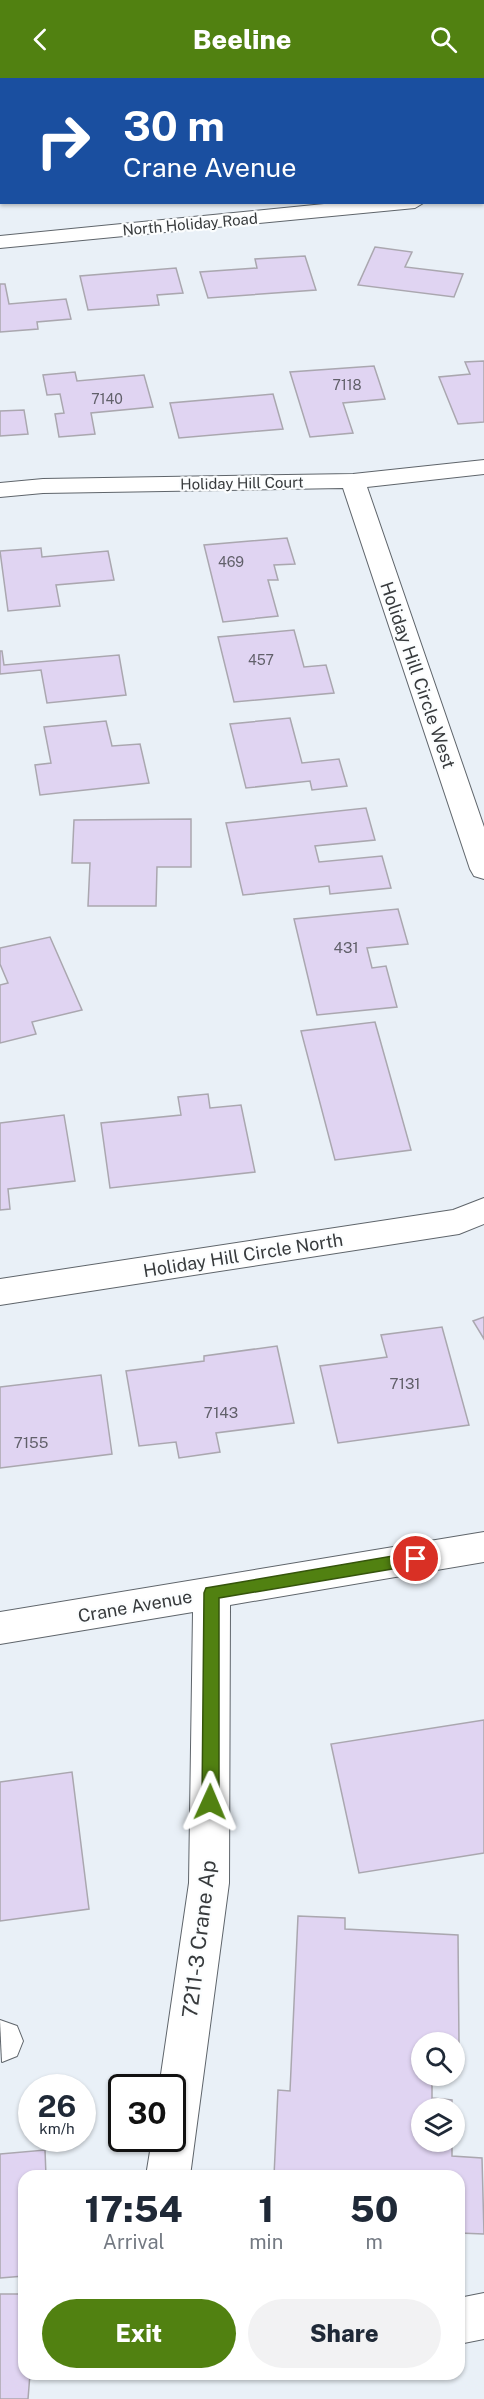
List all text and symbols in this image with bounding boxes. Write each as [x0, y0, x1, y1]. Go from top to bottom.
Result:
icon: back [24, 23, 57, 56]
text: Beeline [193, 23, 291, 55]
icon: search [427, 23, 460, 56]
text: 30 m [123, 101, 225, 150]
icon: right [24, 102, 102, 180]
text: Crane Avenue [123, 151, 297, 183]
street label: North Holiday Road [122, 210, 258, 238]
house number: 7118 [332, 377, 362, 393]
house number: 7140 [91, 391, 123, 407]
street label: Holiday Hill Court [180, 473, 304, 493]
house number: 469 [218, 554, 244, 570]
street label: Holiday Hill Circle West [376, 579, 460, 771]
house number: 457 [248, 652, 274, 668]
house number: 431 [334, 939, 358, 956]
street label: Holiday Hill Circle North [142, 1229, 344, 1281]
house number: 7131 [390, 1375, 420, 1392]
house number: 7143 [204, 1404, 238, 1421]
house number: 7155 [14, 1434, 48, 1451]
pin [390, 1533, 441, 1584]
icon: arrive [399, 1542, 432, 1575]
street label: Crane Avenue [76, 1586, 194, 1626]
position arrow [178, 1770, 242, 1834]
street label: 7211-3 Crane Ap [177, 1859, 221, 2019]
map controls [411, 2032, 465, 2152]
button: search [411, 2032, 465, 2086]
speed limit sign: 30 [108, 2074, 186, 2152]
text: 26 [38, 2088, 76, 2124]
button: layers [411, 2098, 465, 2152]
text: km/h [39, 2120, 75, 2137]
text: 17:54 [85, 2188, 183, 2230]
text: 1 [258, 2188, 274, 2230]
text: 50 [350, 2188, 398, 2230]
text: Arrival [103, 2230, 165, 2254]
text: min [249, 2230, 283, 2254]
text: m [365, 2230, 383, 2254]
button: Exit [42, 2299, 236, 2368]
button: Share [248, 2299, 441, 2368]

